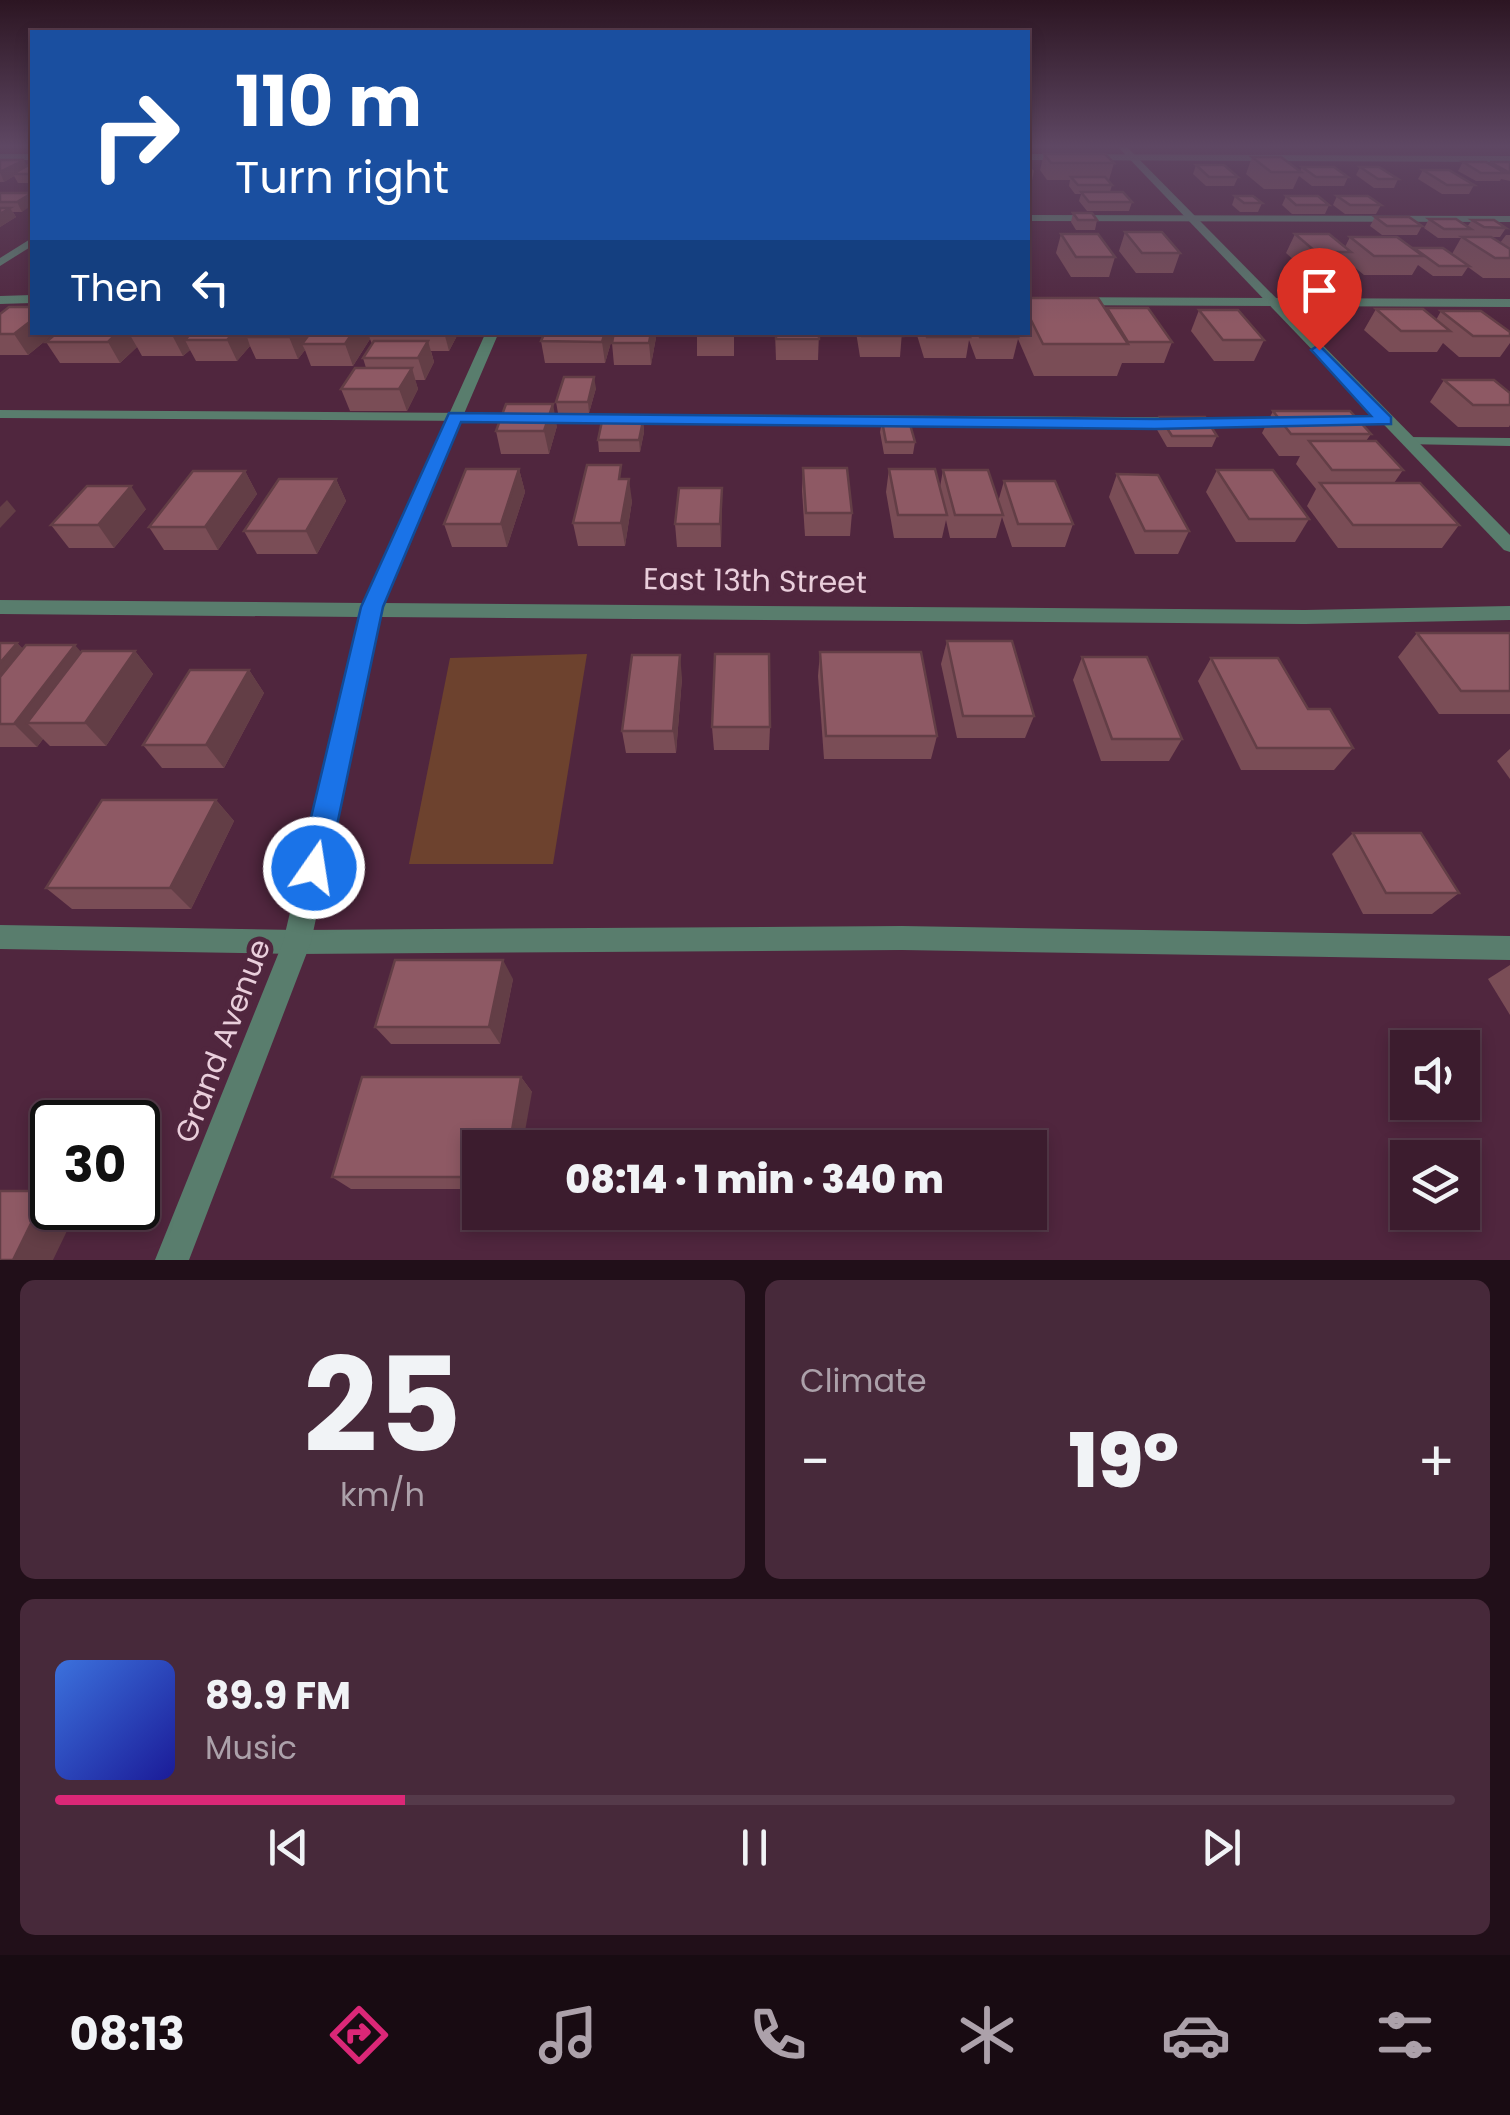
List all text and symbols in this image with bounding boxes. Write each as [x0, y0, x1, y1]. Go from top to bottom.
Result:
text: 110 m [235, 52, 422, 151]
icon: right [70, 70, 200, 200]
text: Turn right [235, 146, 449, 209]
pin [1277, 248, 1362, 351]
icon: left [183, 260, 238, 315]
text: Then [70, 261, 163, 314]
icon: arrive [1292, 263, 1347, 318]
street label: East 13th Street [643, 557, 867, 604]
position arrow [262, 816, 366, 920]
street label: Grand Avenue [164, 933, 281, 1149]
map controls [1390, 1030, 1480, 1230]
button: sound [1390, 1030, 1480, 1120]
speed limit sign: 30 [30, 1100, 160, 1230]
button: layers [1390, 1140, 1480, 1230]
text: 08:14 · 1 min · 340 m [565, 1153, 944, 1206]
text: 25 [303, 1314, 462, 1497]
text: Climate [800, 1358, 927, 1403]
text: 19° [1069, 1408, 1179, 1513]
text: − [800, 1423, 830, 1500]
text: + [1417, 1423, 1455, 1500]
text: km/h [340, 1472, 425, 1517]
text: 89.9 FM [205, 1669, 351, 1722]
text: Music [205, 1725, 297, 1770]
icon: previous [261, 1820, 316, 1875]
icon: pause [727, 1820, 782, 1875]
icon: next [1194, 1820, 1249, 1875]
icon: directions [324, 2000, 394, 2070]
icon: music [533, 2000, 603, 2070]
icon: phone [743, 2000, 813, 2070]
icon: climate [952, 2000, 1022, 2070]
icon: car [1161, 2000, 1231, 2070]
icon: filters [1370, 2000, 1440, 2070]
text: 08:13 [70, 2003, 185, 2066]

